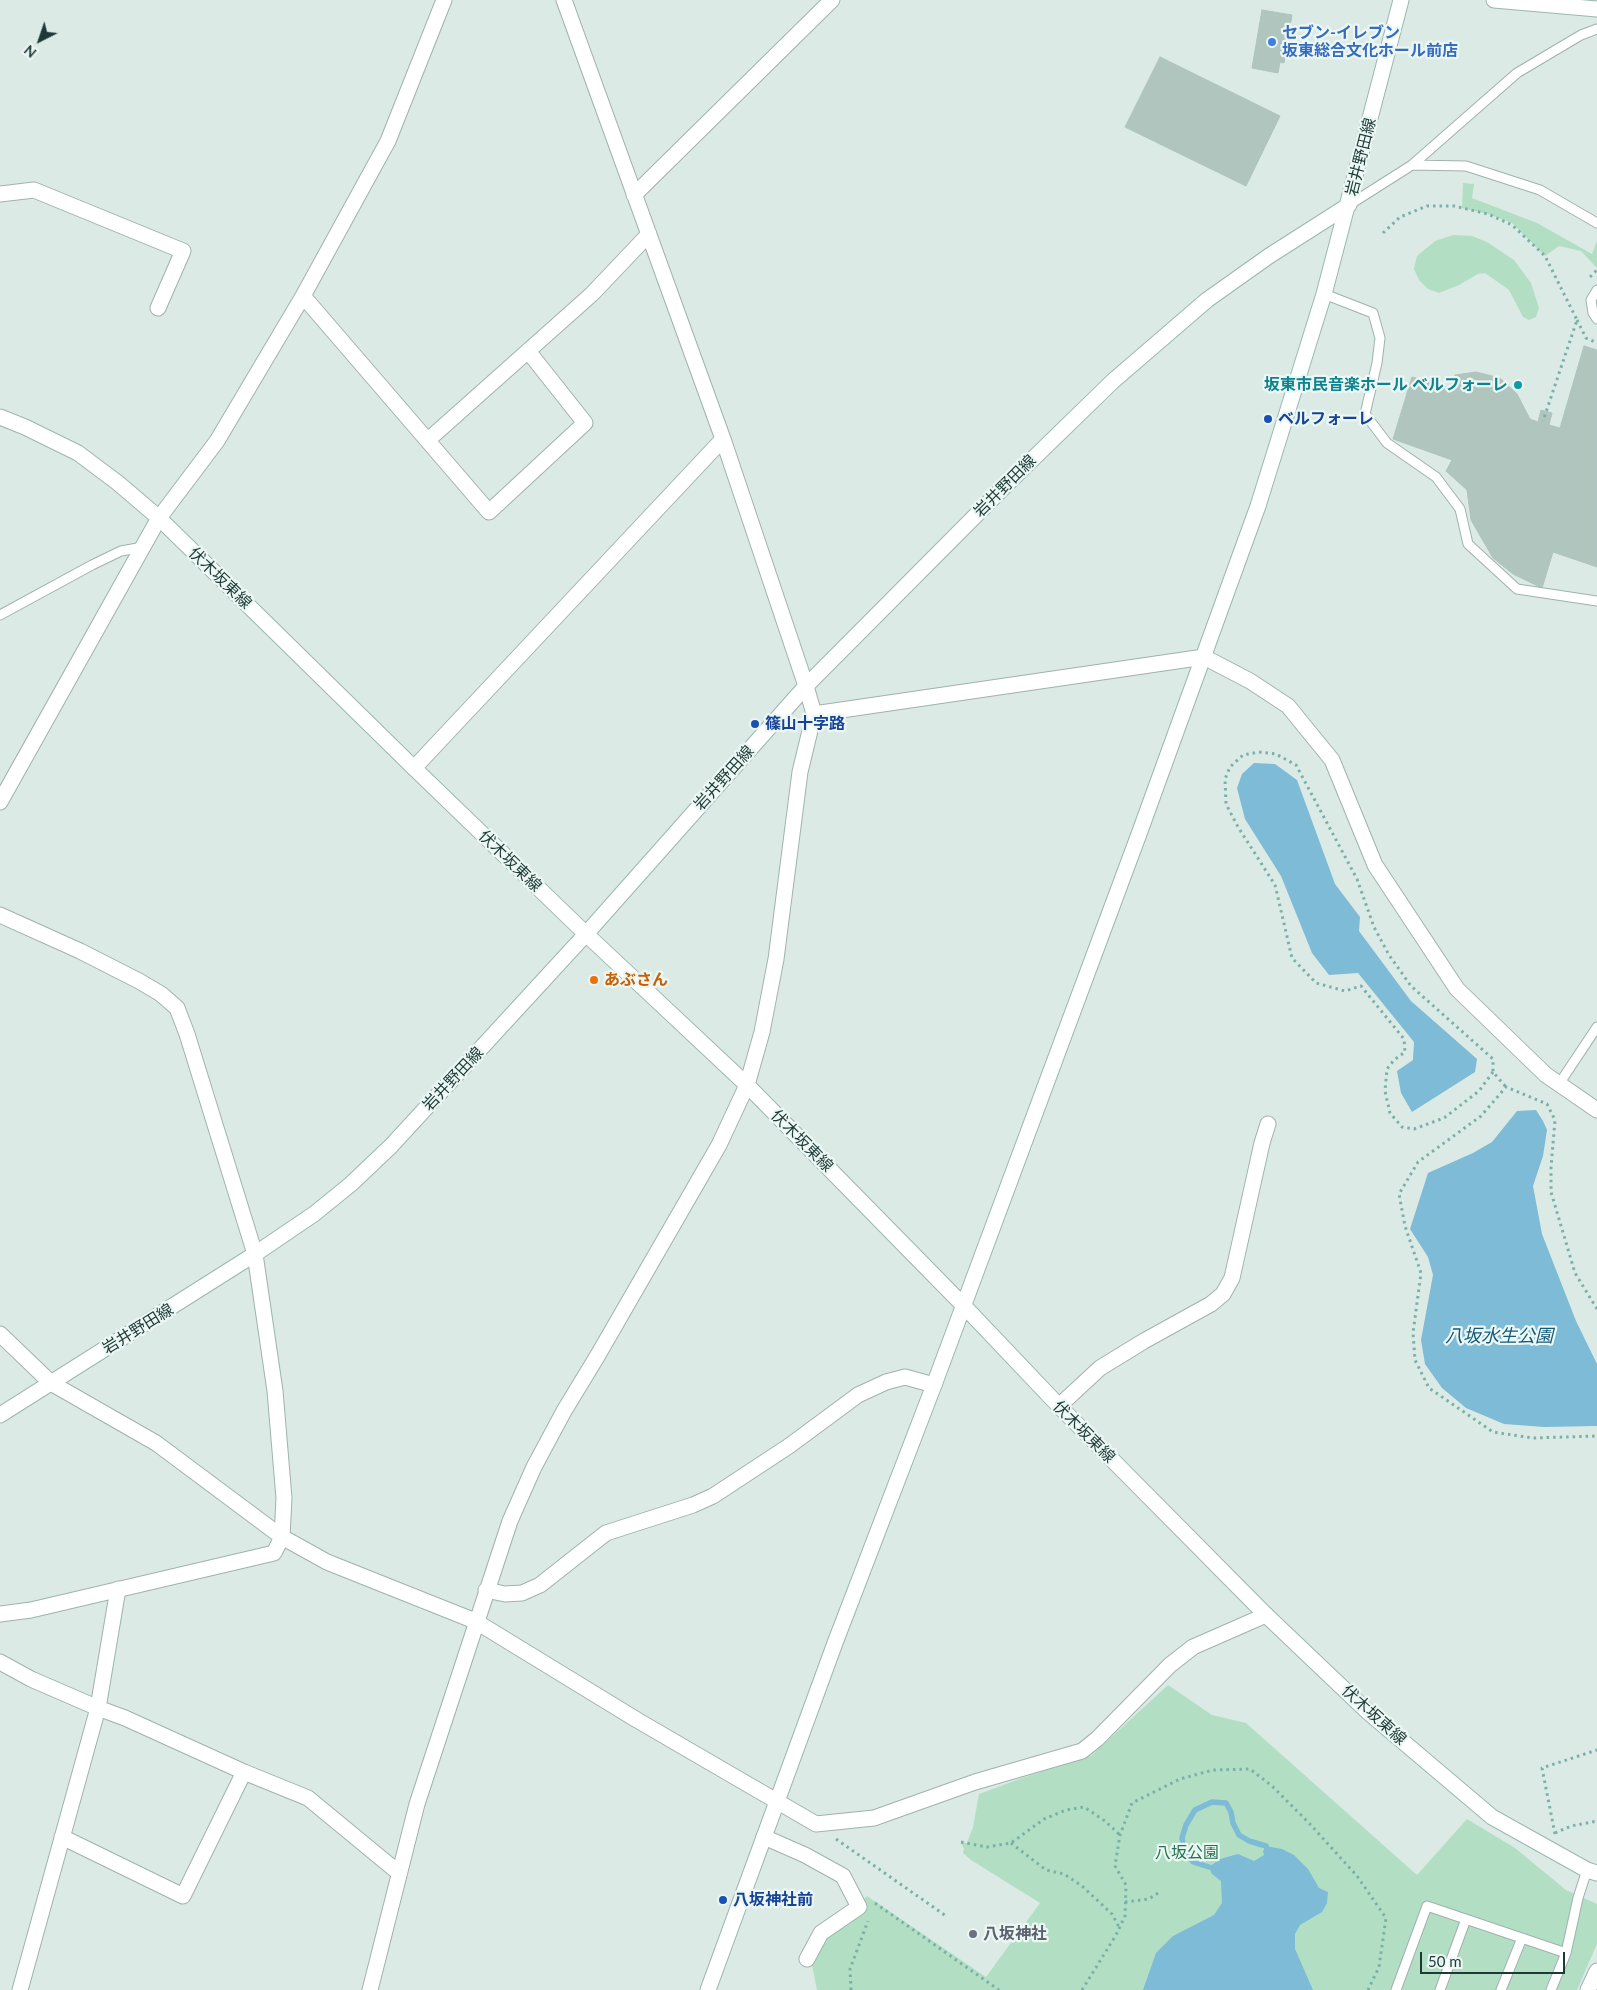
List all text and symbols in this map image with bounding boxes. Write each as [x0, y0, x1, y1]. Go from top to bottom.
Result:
north arrow [15, 15, 65, 65]
place label: セブン-イレブン 坂東総合文化ホール前店 [1282, 23, 1458, 61]
marker: セブン-イレブン 坂東総合文化ホール前店 [1266, 36, 1278, 48]
text: N [20, 42, 39, 62]
street label: 岩井野田線 [1342, 116, 1380, 198]
place label: 坂東市民音楽ホール ベルフォーレ [1264, 375, 1508, 395]
marker: 坂東市民音楽ホール ベルフォーレ [1512, 379, 1524, 391]
place label: ベルフォーレ [1278, 409, 1374, 429]
marker: ベルフォーレ [1262, 413, 1274, 425]
street label: 岩井野田線 [970, 451, 1040, 521]
street label: 伏木坂東線 [185, 543, 255, 613]
place label: 篠山十字路 [765, 714, 845, 734]
marker: 篠山十字路 [749, 718, 761, 730]
street label: 岩井野田線 [690, 742, 758, 814]
street label: 伏木坂東線 [475, 826, 545, 896]
place label: あぶさん [604, 970, 668, 990]
marker: あぶさん [588, 974, 600, 986]
street label: 岩井野田線 [419, 1043, 487, 1115]
street label: 伏木坂東線 [767, 1106, 837, 1176]
street label: 岩井野田線 [99, 1300, 177, 1358]
water label: 八坂水生公園 [1445, 1325, 1553, 1347]
street label: 伏木坂東線 [1049, 1397, 1119, 1467]
street label: 伏木坂東線 [1338, 1681, 1410, 1749]
park label: 八坂公園 [1155, 1843, 1219, 1863]
place label: 八坂神社前 [733, 1890, 813, 1910]
marker: 八坂神社前 [717, 1894, 729, 1906]
place label: 八坂神社 [983, 1924, 1047, 1944]
marker: 八坂神社 [967, 1928, 979, 1940]
scale bar [1422, 1942, 1567, 1974]
text: 50 m [1428, 1952, 1462, 1970]

